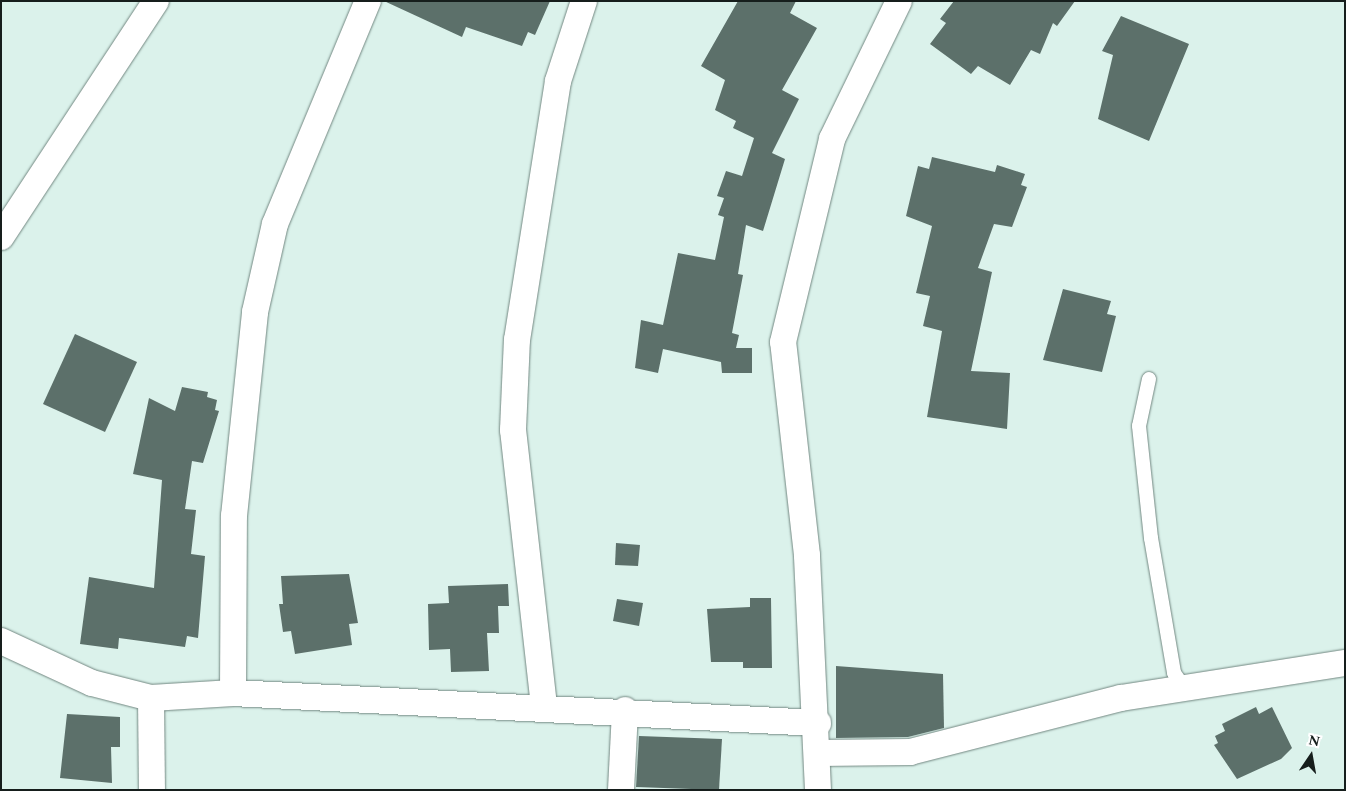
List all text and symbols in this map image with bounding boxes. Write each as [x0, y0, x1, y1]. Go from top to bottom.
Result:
text: N [1306, 729, 1322, 752]
north arrow [1286, 731, 1336, 781]

